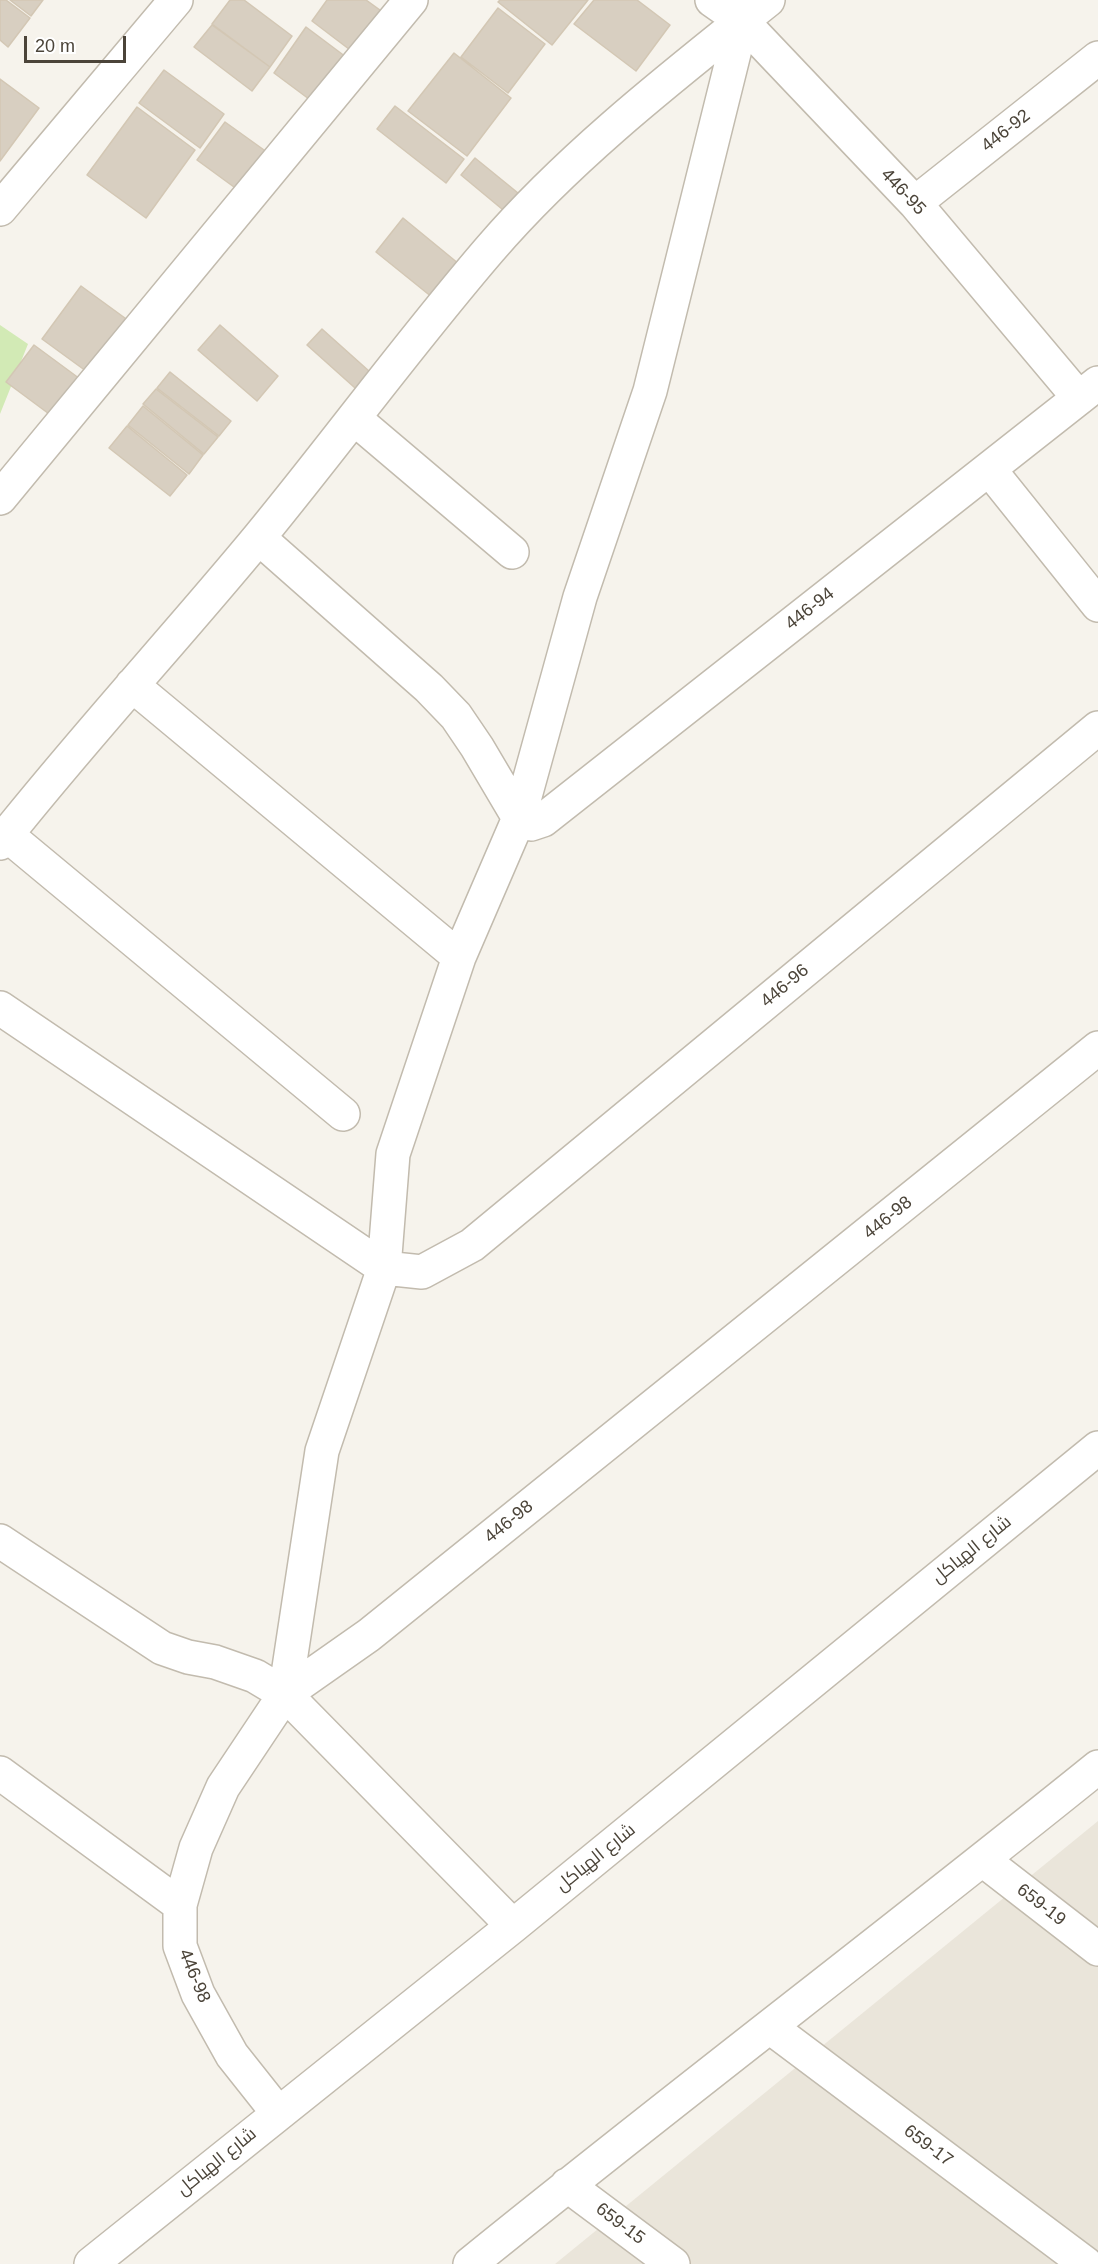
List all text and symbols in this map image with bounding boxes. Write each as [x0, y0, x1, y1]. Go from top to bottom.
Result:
scale bar [27, 24, 129, 62]
text: 20 m [35, 36, 75, 56]
street label: 446-92 [977, 105, 1035, 157]
street label: 446-95 [876, 164, 930, 220]
street label: 446-94 [781, 583, 839, 635]
street label: 446-96 [757, 960, 813, 1012]
street label: 446-98 [859, 1192, 917, 1244]
street label: 446-98 [480, 1496, 538, 1548]
street label: شارع الهياكل [928, 1511, 1016, 1589]
street label: شارع الهياكل [552, 1819, 640, 1897]
street label: 659-19 [1012, 1879, 1070, 1931]
street label: 446-98 [173, 1946, 215, 2006]
street label: 659-17 [899, 2121, 957, 2171]
street label: شارع الهياكل [173, 2123, 261, 2201]
street label: 659-15 [591, 2199, 649, 2249]

